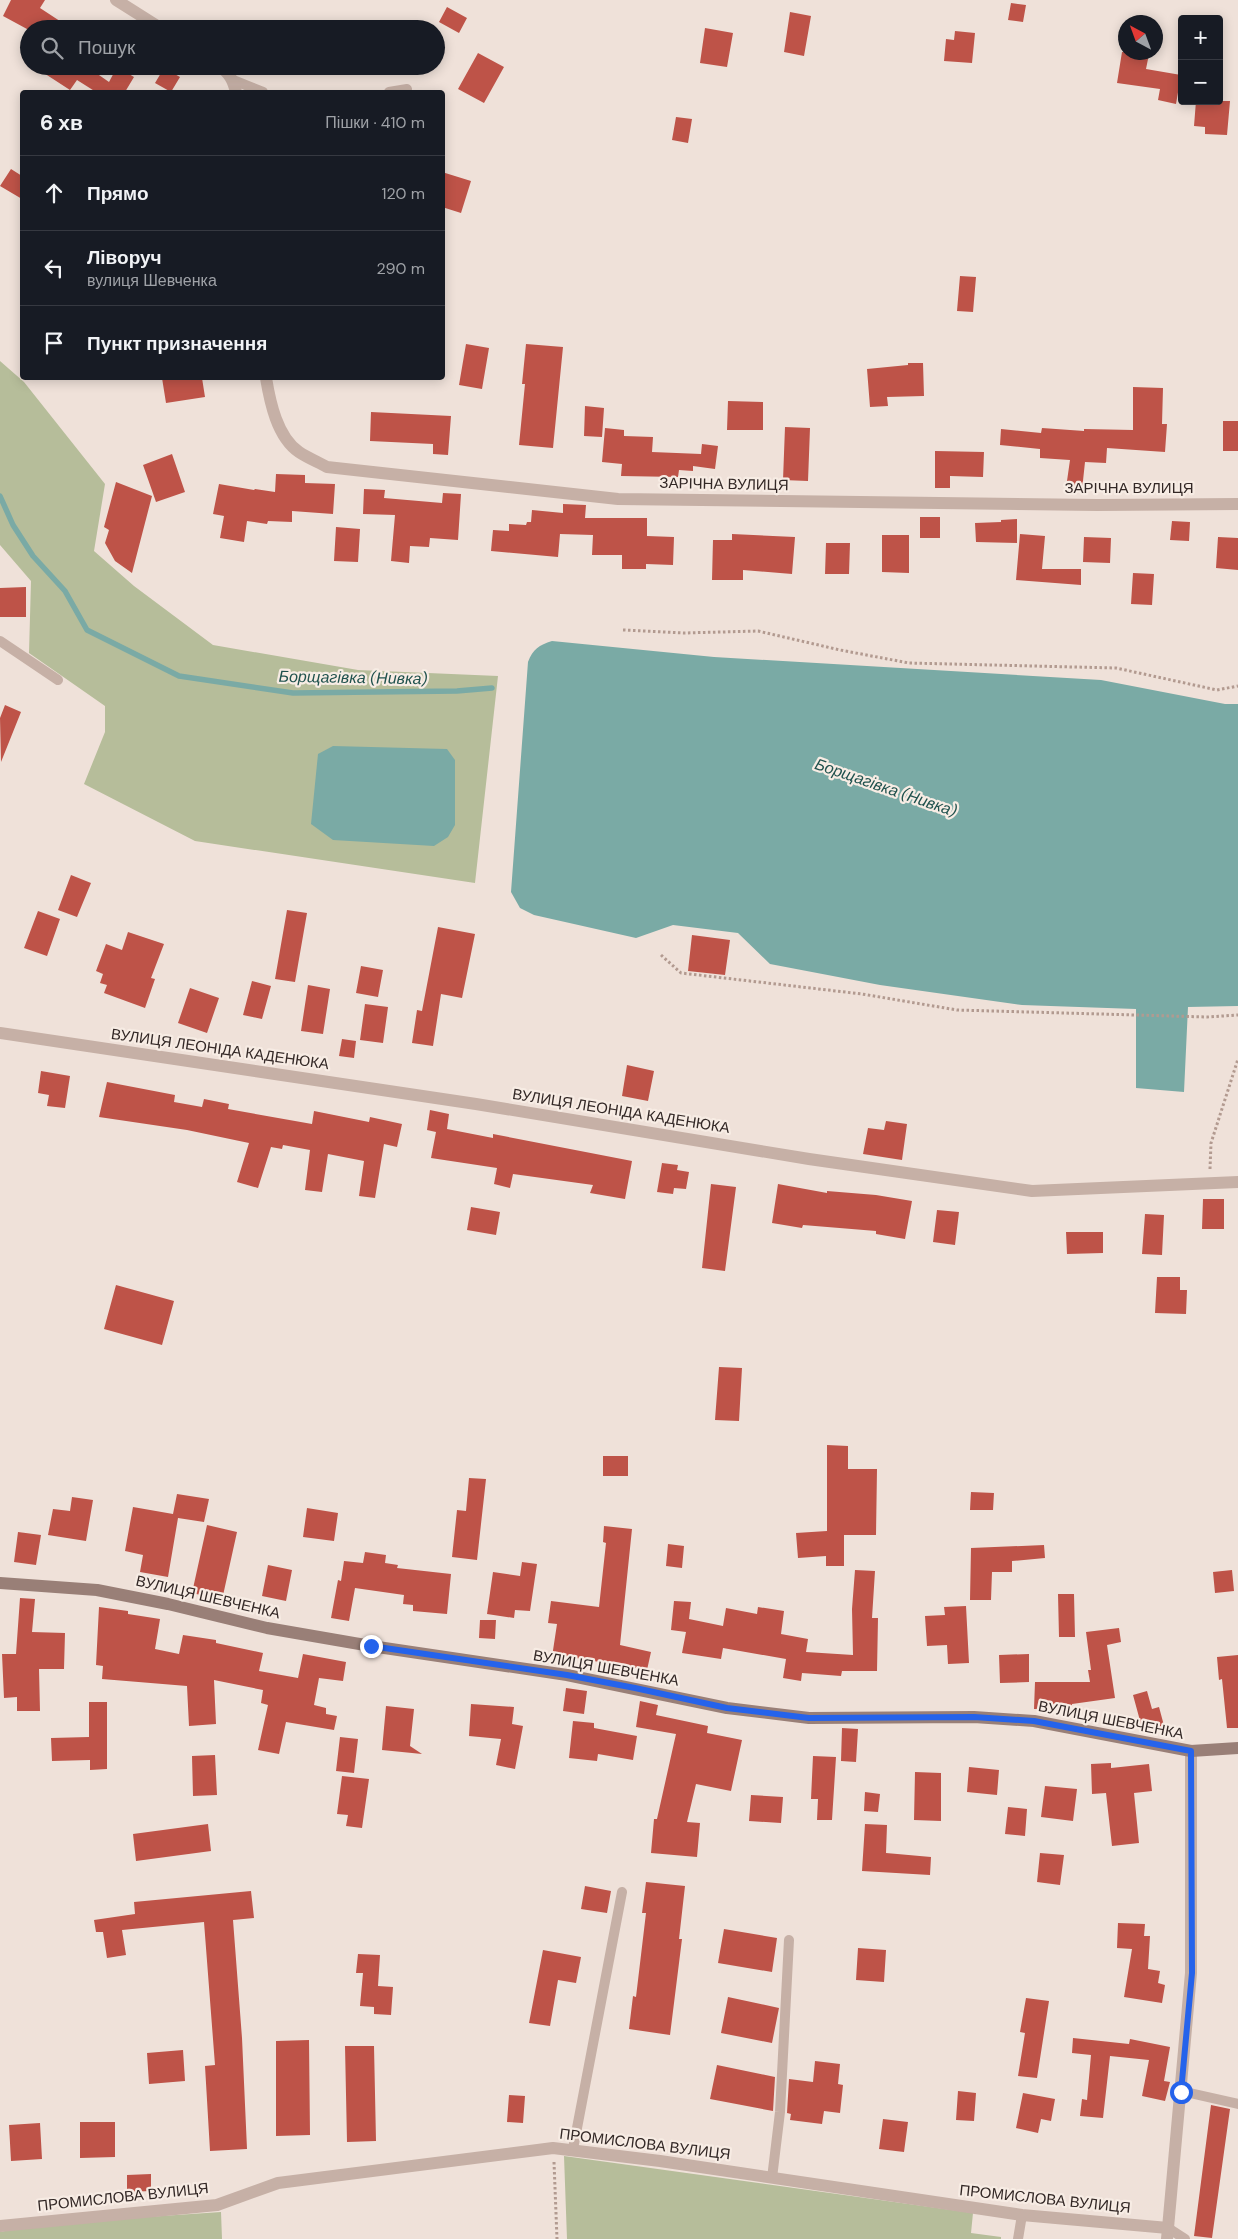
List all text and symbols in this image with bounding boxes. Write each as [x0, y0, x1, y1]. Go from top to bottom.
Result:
north arrow [1118, 15, 1163, 60]
map controls [1178, 15, 1223, 105]
button: + [1178, 15, 1223, 60]
search box [20, 20, 445, 75]
icon: search [38, 34, 66, 62]
text: Пошук [78, 35, 135, 60]
button: − [1178, 60, 1223, 105]
text: 6 хв [40, 109, 83, 137]
text: Пішки · 410 m [325, 112, 425, 133]
icon: ahead [40, 179, 68, 207]
text: Прямо [87, 181, 149, 206]
text: 120 m [381, 183, 425, 204]
text: Ліворуч [87, 245, 162, 270]
icon: left [40, 254, 68, 282]
text: 290 m [376, 258, 425, 279]
text: вулиця Шевченка [87, 270, 217, 291]
icon: arrive [40, 329, 68, 357]
text: Пункт призначення [87, 331, 267, 356]
street label: ЗАРІЧНА ВУЛИЦЯ [659, 473, 789, 495]
street label: ЗАРІЧНА ВУЛИЦЯ [1064, 478, 1194, 498]
water label: Борщагівка (Нивка) [278, 666, 428, 689]
water label: Борщагівка (Нивка) [812, 753, 960, 822]
street label: ВУЛИЦЯ ЛЕОНІДА КАДЕНЮКА [110, 1024, 330, 1074]
street label: ВУЛИЦЯ ЛЕОНІДА КАДЕНЮКА [511, 1084, 731, 1138]
street label: ВУЛИЦЯ ШЕВЧЕНКА [134, 1571, 282, 1623]
route end [360, 1635, 383, 1658]
street label: ВУЛИЦЯ ШЕВЧЕНКА [532, 1645, 680, 1691]
street label: ВУЛИЦЯ ШЕВЧЕНКА [1037, 1696, 1185, 1744]
route start [1170, 2081, 1193, 2104]
street label: ПРОМИСЛОВА ВУЛИЦЯ [558, 2124, 732, 2164]
street label: ПРОМИСЛОВА ВУЛИЦЯ [37, 2178, 209, 2216]
street label: ПРОМИСЛОВА ВУЛИЦЯ [959, 2180, 1131, 2218]

